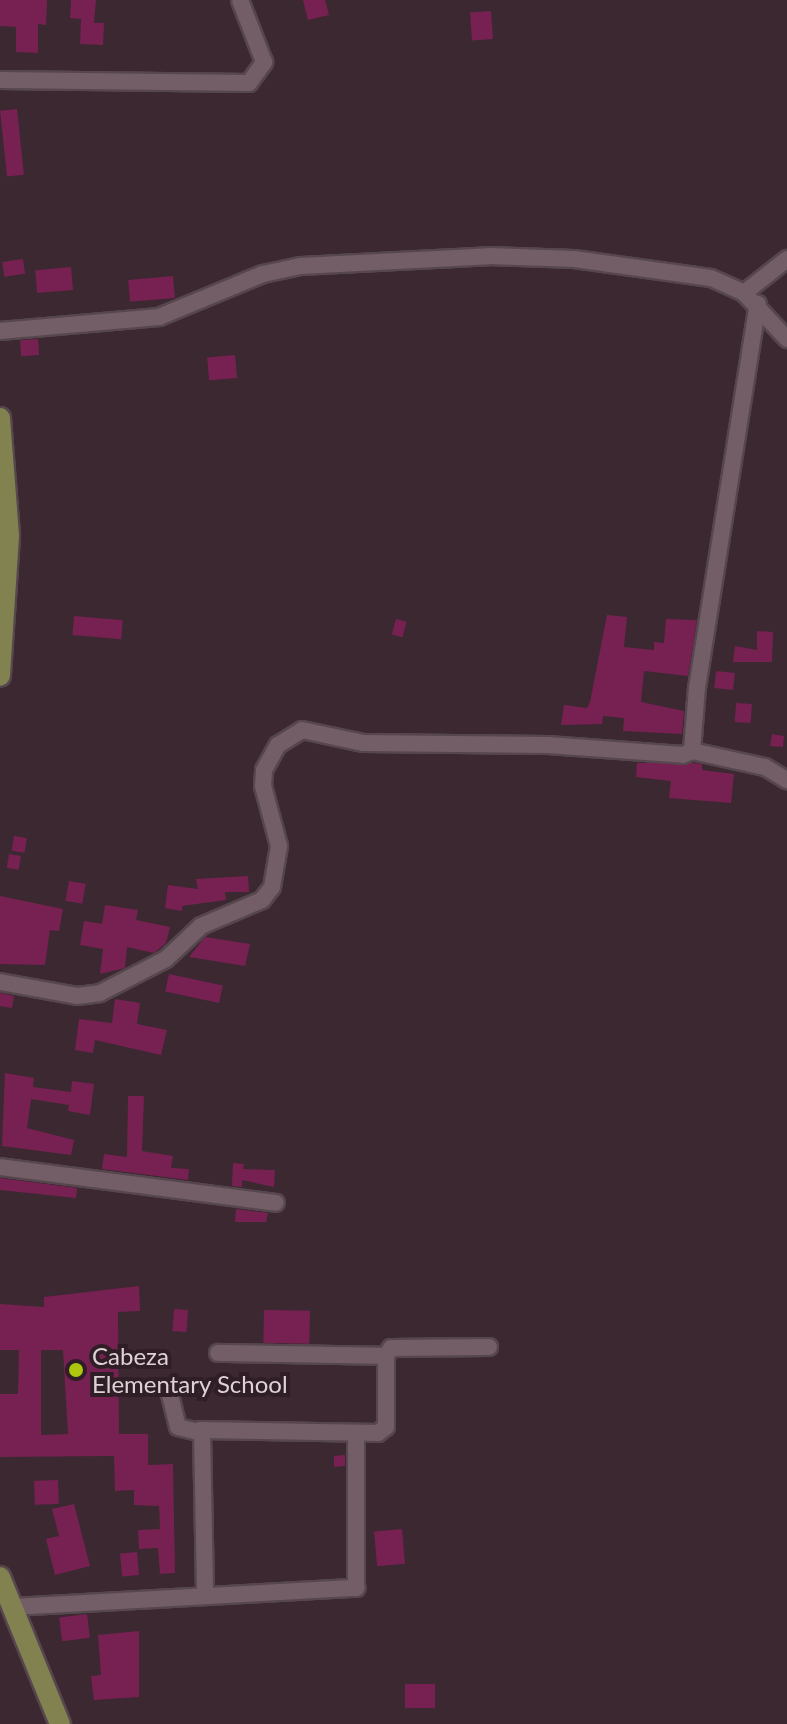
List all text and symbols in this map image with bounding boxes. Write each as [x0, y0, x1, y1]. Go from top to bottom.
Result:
place label: Cabeza Elementary School [92, 1342, 288, 1398]
marker: Cabeza Elementary School [67, 1361, 85, 1379]

